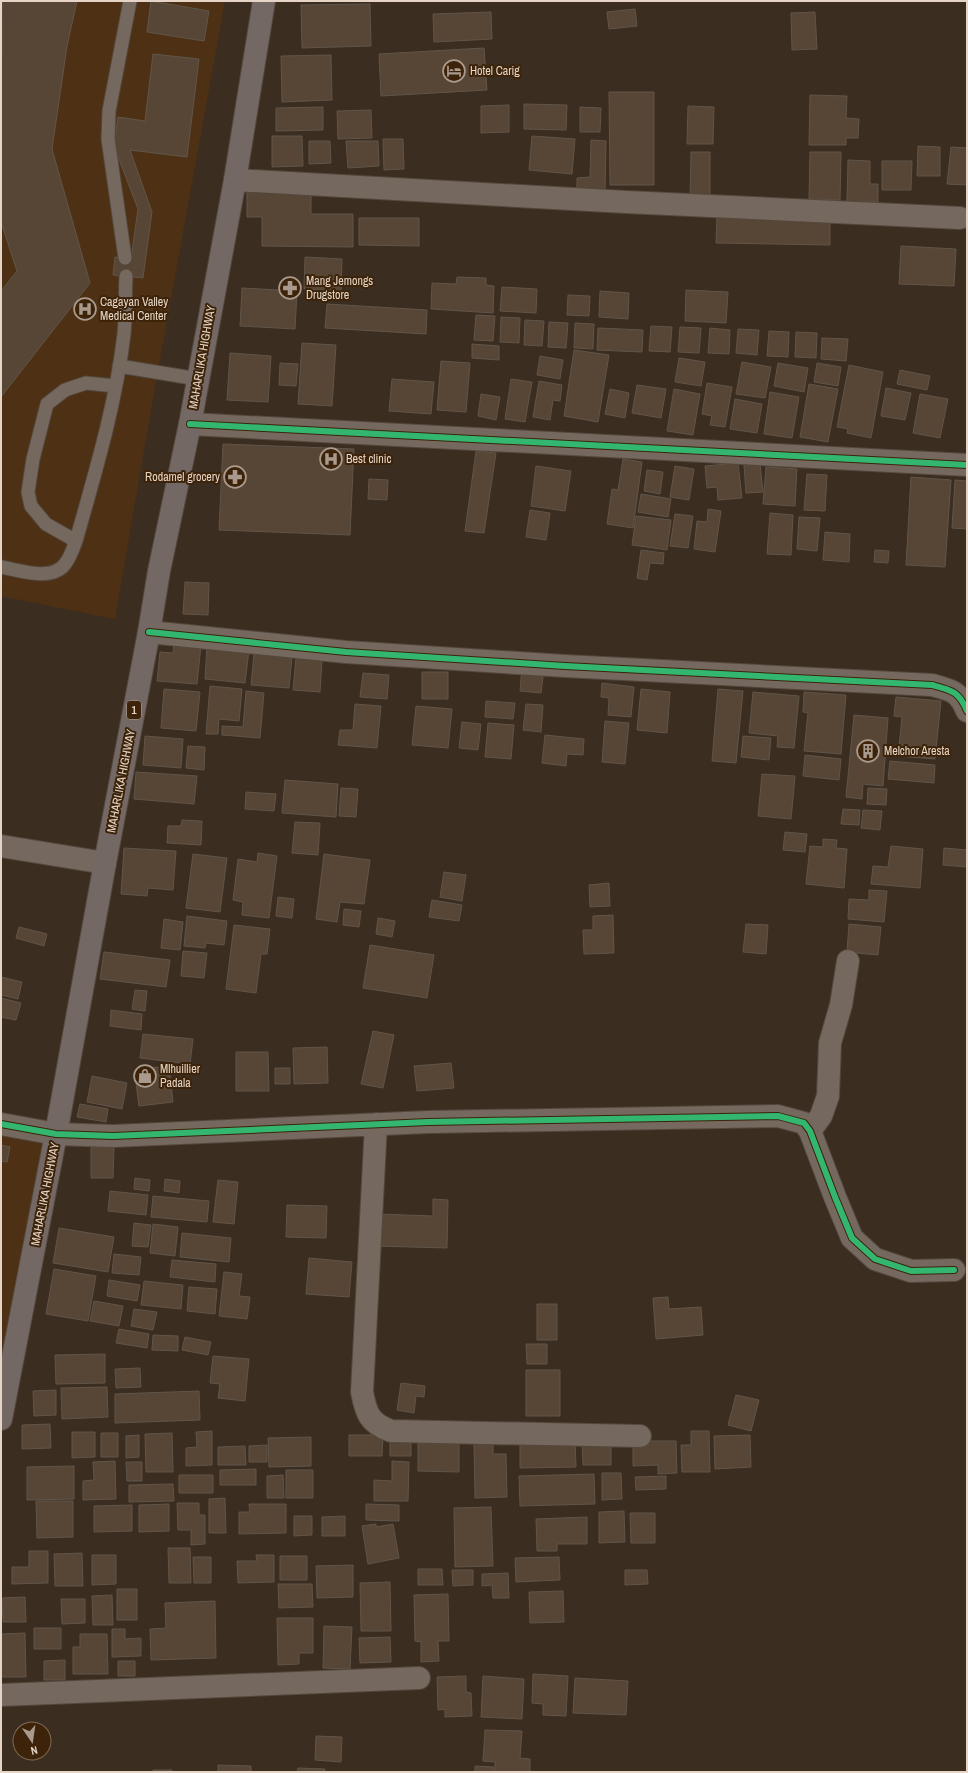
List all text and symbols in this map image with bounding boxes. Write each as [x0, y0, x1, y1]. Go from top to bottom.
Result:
hotel icon: Hotel Carig [441, 58, 467, 84]
place label: Hotel Carig [470, 63, 520, 79]
place label: Mang Jemongs Drugstore [306, 273, 373, 303]
pharmacy icon: Mang Jemongs Drugstore [277, 275, 303, 301]
place label: Cagayan Valley Medical Center [100, 294, 168, 324]
hospital icon: Cagayan Valley Medical Center [72, 296, 98, 322]
street label: MAHARLIKA HIGHWAY [185, 303, 219, 410]
hospital icon: Best clinic [318, 446, 344, 472]
place label: Best clinic [346, 451, 391, 467]
pharmacy icon: Rodamel grocery [222, 464, 248, 490]
place label: Rodamel grocery [145, 469, 220, 485]
road number: 1 [127, 701, 141, 719]
street label: MAHARLIKA HIGHWAY [103, 728, 139, 834]
building icon: Melchor Aresta [855, 738, 881, 764]
place label: Melchor Aresta [884, 743, 950, 759]
place label: Mlhuillier Padala [160, 1061, 201, 1091]
shop icon: Mlhuillier Padala [132, 1063, 158, 1089]
street label: MAHARLIKA HIGHWAY [27, 1141, 63, 1247]
north arrow [12, 1721, 52, 1761]
text: N [30, 1743, 39, 1758]

